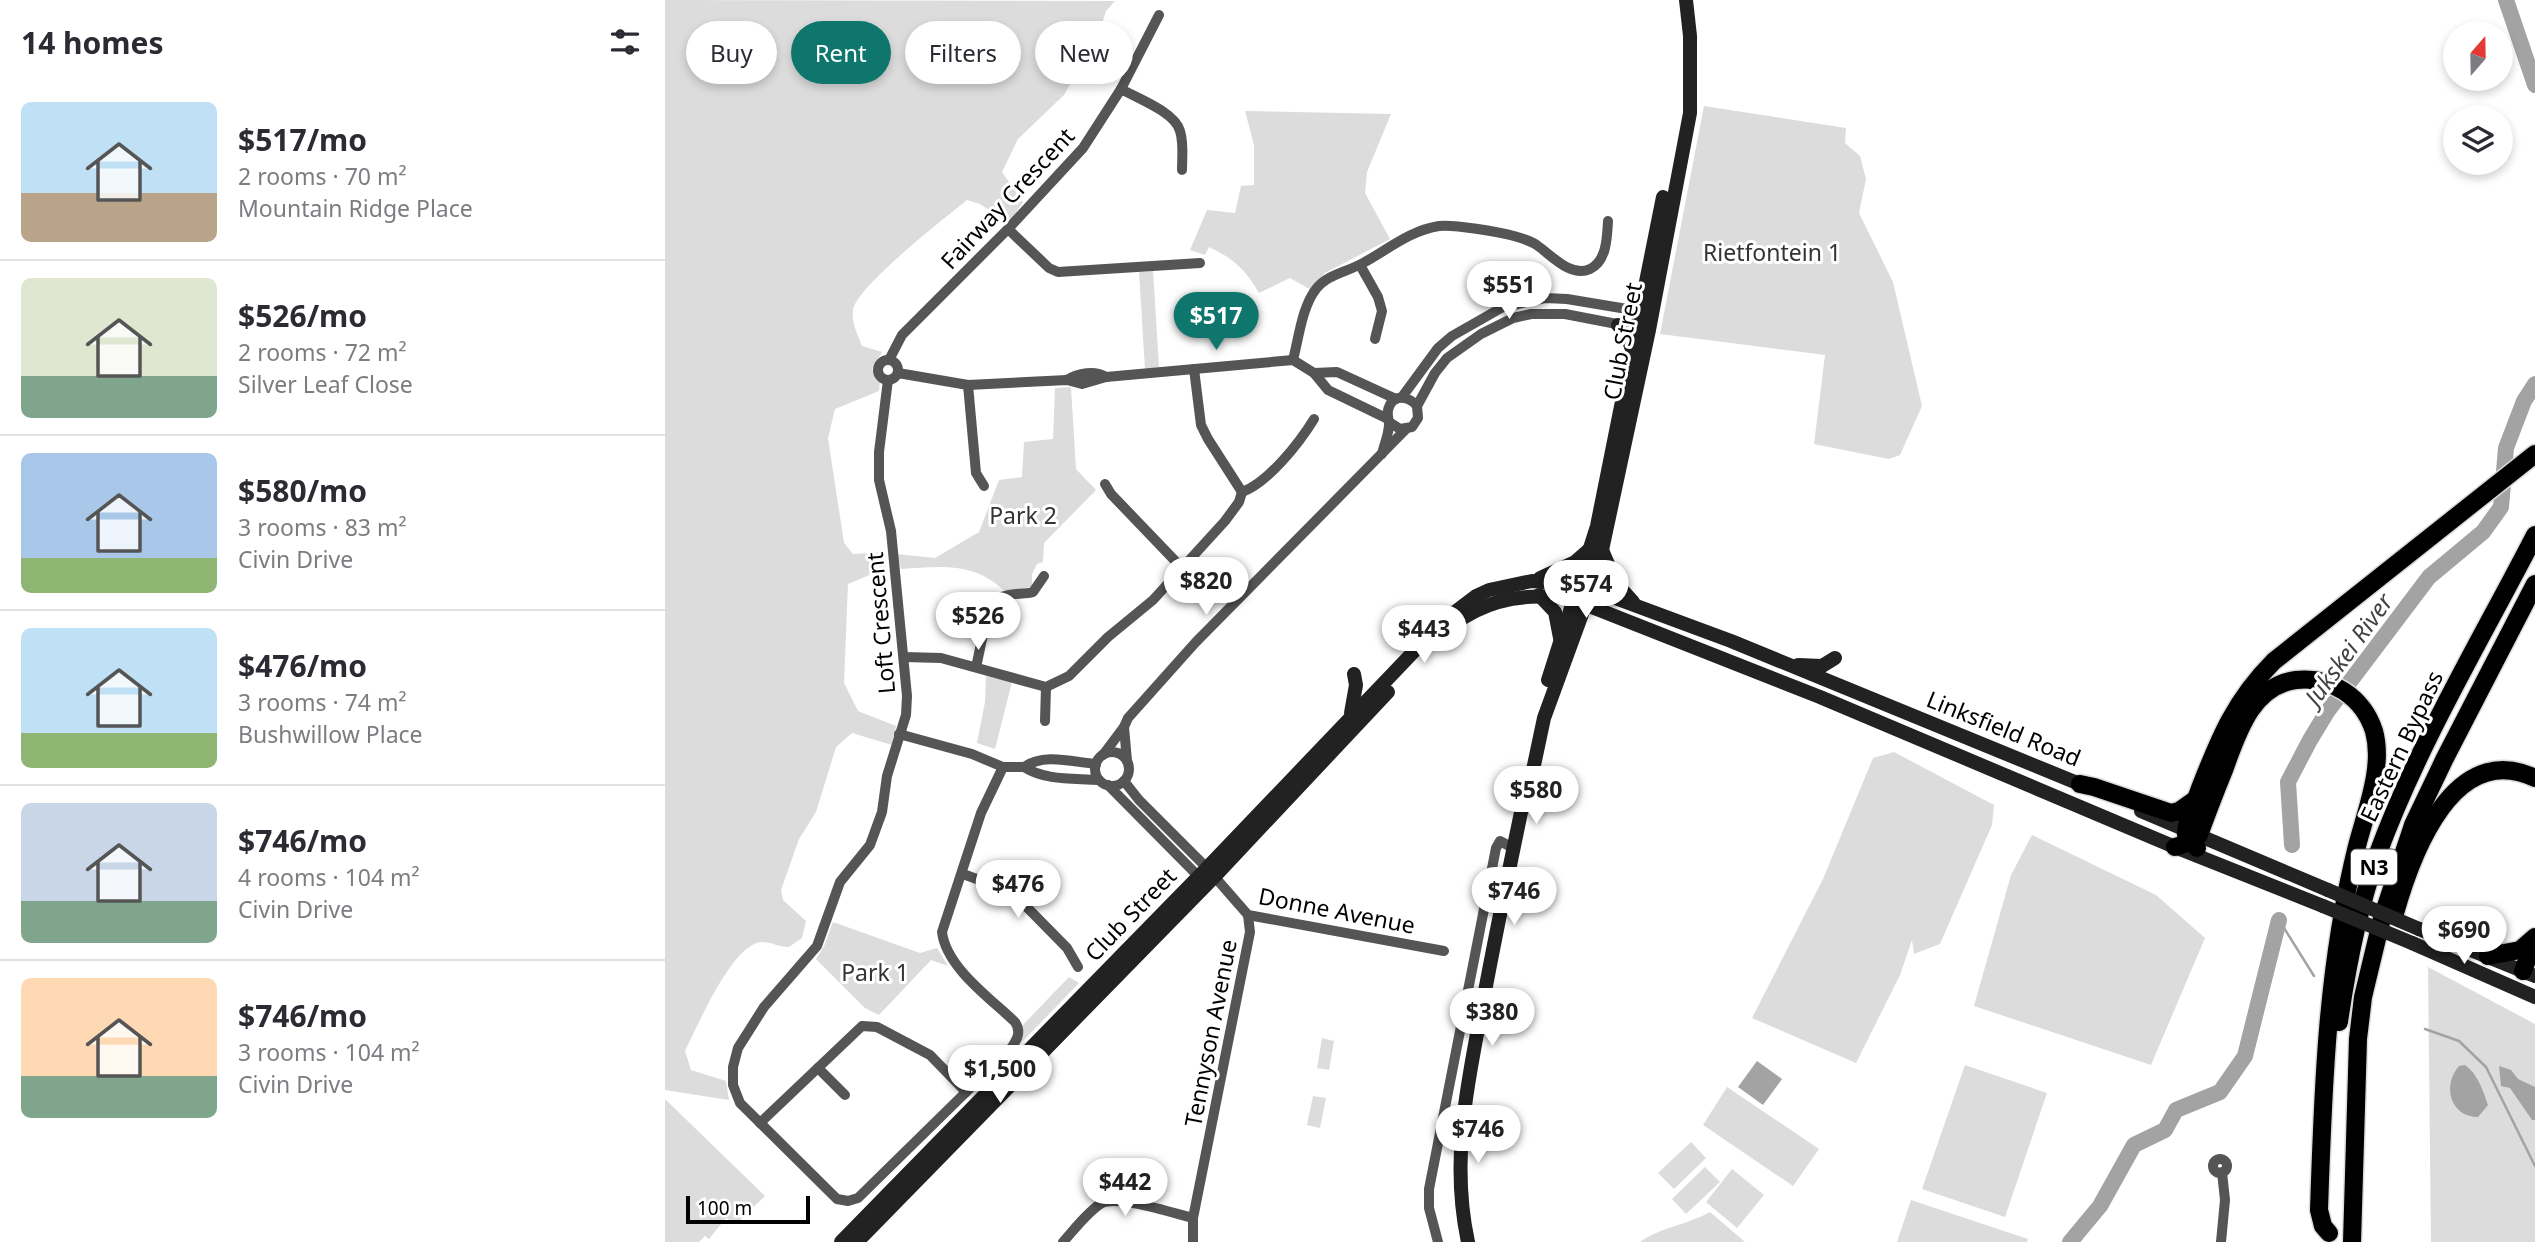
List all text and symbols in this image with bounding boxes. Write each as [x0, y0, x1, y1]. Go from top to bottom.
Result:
chip: Buy [686, 21, 777, 84]
chip: Rent [791, 21, 891, 84]
chip: Filters [905, 21, 1021, 84]
chip: New [1035, 21, 1133, 84]
north arrow [2443, 21, 2513, 91]
map controls [2443, 21, 2513, 175]
text: 14 homes [21, 22, 164, 63]
icon: filters [606, 23, 644, 61]
button: layers [2443, 105, 2513, 175]
text: $517/mo [238, 119, 367, 160]
street label: Fairway Crescent [933, 120, 1081, 276]
icon: home [77, 130, 161, 214]
text: 2 rooms · 70 m² [238, 160, 407, 192]
text: Mountain Ridge Place [238, 192, 473, 224]
park label: Rietfontein 1 [1703, 236, 1841, 268]
pin: $551 [1468, 262, 1550, 321]
text: $551 [1483, 268, 1535, 300]
street label: Club Street [1595, 280, 1649, 402]
pin: $517 [1175, 292, 1257, 352]
text: $526/mo [238, 295, 367, 336]
text: $517 [1190, 299, 1242, 331]
icon: home [77, 306, 161, 390]
text: 2 rooms · 72 m² [238, 336, 407, 368]
text: Silver Leaf Close [238, 368, 413, 400]
text: $580/mo [238, 470, 367, 511]
icon: home [77, 481, 161, 565]
park label: Park 2 [989, 499, 1057, 531]
text: 3 rooms · 83 m² [238, 511, 407, 543]
text: Civin Drive [238, 543, 353, 575]
street label: Loft Crescent [858, 551, 902, 695]
pin: $820 [1165, 558, 1247, 617]
pin: $574 [1545, 560, 1627, 620]
text: $820 [1180, 564, 1232, 596]
text: $574 [1560, 567, 1612, 599]
water label: Jukskei River [2294, 585, 2401, 715]
pin: $526 [937, 592, 1019, 652]
text: $526 [952, 599, 1004, 631]
pin: $443 [1383, 606, 1465, 665]
text: $443 [1398, 612, 1450, 644]
text: $476/mo [238, 645, 367, 686]
icon: home [77, 656, 161, 740]
street label: Eastern Bypass [2352, 665, 2450, 827]
street label: Linksfield Road [1922, 683, 2086, 773]
text: 3 rooms · 74 m² [238, 686, 407, 718]
text: Bushwillow Place [238, 718, 423, 750]
pin: $580 [1495, 766, 1577, 826]
text: $580 [1510, 773, 1562, 805]
text: $746/mo [238, 820, 367, 861]
icon: home [77, 831, 161, 915]
road number: N3 [2351, 850, 2397, 884]
pin: $476 [977, 860, 1059, 920]
street label: Club Street [1077, 860, 1183, 968]
text: 4 rooms · 104 m² [238, 861, 420, 893]
text: $476 [992, 867, 1044, 899]
pin: $746 [1473, 867, 1555, 927]
text: $746 [1488, 874, 1540, 906]
street label: Donne Avenue [1256, 879, 1418, 941]
text: Civin Drive [238, 893, 353, 925]
pin: $690 [2423, 906, 2505, 966]
text: $690 [2438, 913, 2490, 945]
street label: Tennyson Avenue [1176, 937, 1244, 1129]
park label: Park 1 [841, 956, 909, 988]
pin: $380 [1451, 988, 1533, 1048]
text: $746/mo [238, 995, 367, 1036]
text: $380 [1466, 995, 1518, 1027]
icon: home [77, 1006, 161, 1090]
text: 3 rooms · 104 m² [238, 1036, 420, 1068]
pin: $1,500 [943, 1046, 1057, 1105]
text: $1,500 [964, 1052, 1036, 1084]
text: Civin Drive [238, 1068, 353, 1100]
pin: $746 [1437, 1106, 1519, 1165]
text: $746 [1452, 1112, 1504, 1144]
pin: $442 [1084, 1158, 1166, 1218]
text: $442 [1099, 1165, 1151, 1197]
scale bar [686, 1193, 810, 1225]
text: 100 m [697, 1195, 752, 1221]

